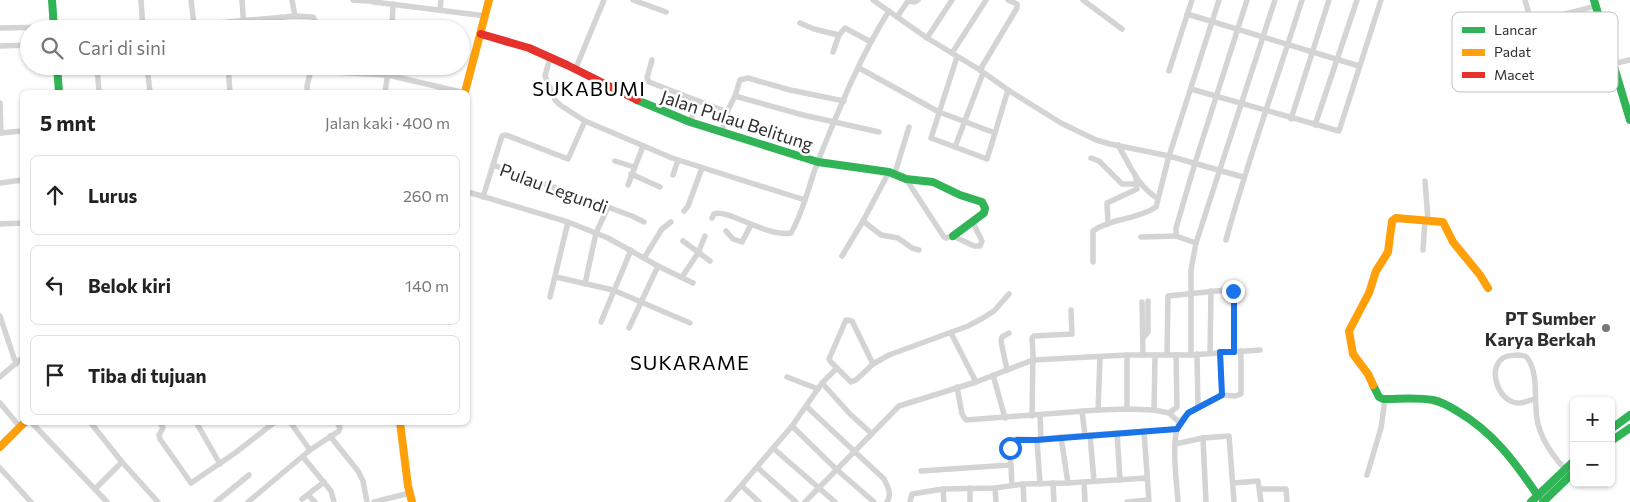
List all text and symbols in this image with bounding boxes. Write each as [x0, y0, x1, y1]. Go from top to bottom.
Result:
legend [1452, 12, 1618, 92]
search box [20, 20, 470, 75]
text: Lancar [1494, 21, 1538, 38]
icon: search [38, 34, 66, 62]
text: Cari di sini [78, 36, 166, 59]
text: Padat [1494, 43, 1532, 60]
text: Macet [1494, 66, 1535, 83]
district label: SUKABUMI [532, 76, 646, 100]
street label: Jalan Pulau Belitung [658, 85, 816, 155]
text: 5 mnt [40, 110, 96, 135]
text: Jalan kaki · 400 m [325, 113, 450, 132]
street label: Pulau Legundi [497, 158, 611, 218]
icon: ahead [41, 181, 69, 209]
text: Lurus [88, 184, 137, 207]
text: 260 m [403, 186, 449, 205]
icon: left [41, 271, 69, 299]
text: Belok kiri [88, 274, 171, 297]
text: 140 m [405, 276, 449, 295]
route end [1222, 280, 1245, 303]
place label: PT Sumber Karya Berkah [1485, 307, 1597, 350]
marker: PT Sumber Karya Berkah [1600, 322, 1612, 334]
district label: SUKARAME [630, 350, 750, 374]
icon: arrive [41, 361, 69, 389]
text: Tiba di tujuan [88, 364, 206, 387]
map controls [1570, 397, 1615, 487]
button: + [1570, 397, 1615, 442]
route start [999, 437, 1022, 460]
button: − [1570, 442, 1615, 487]

